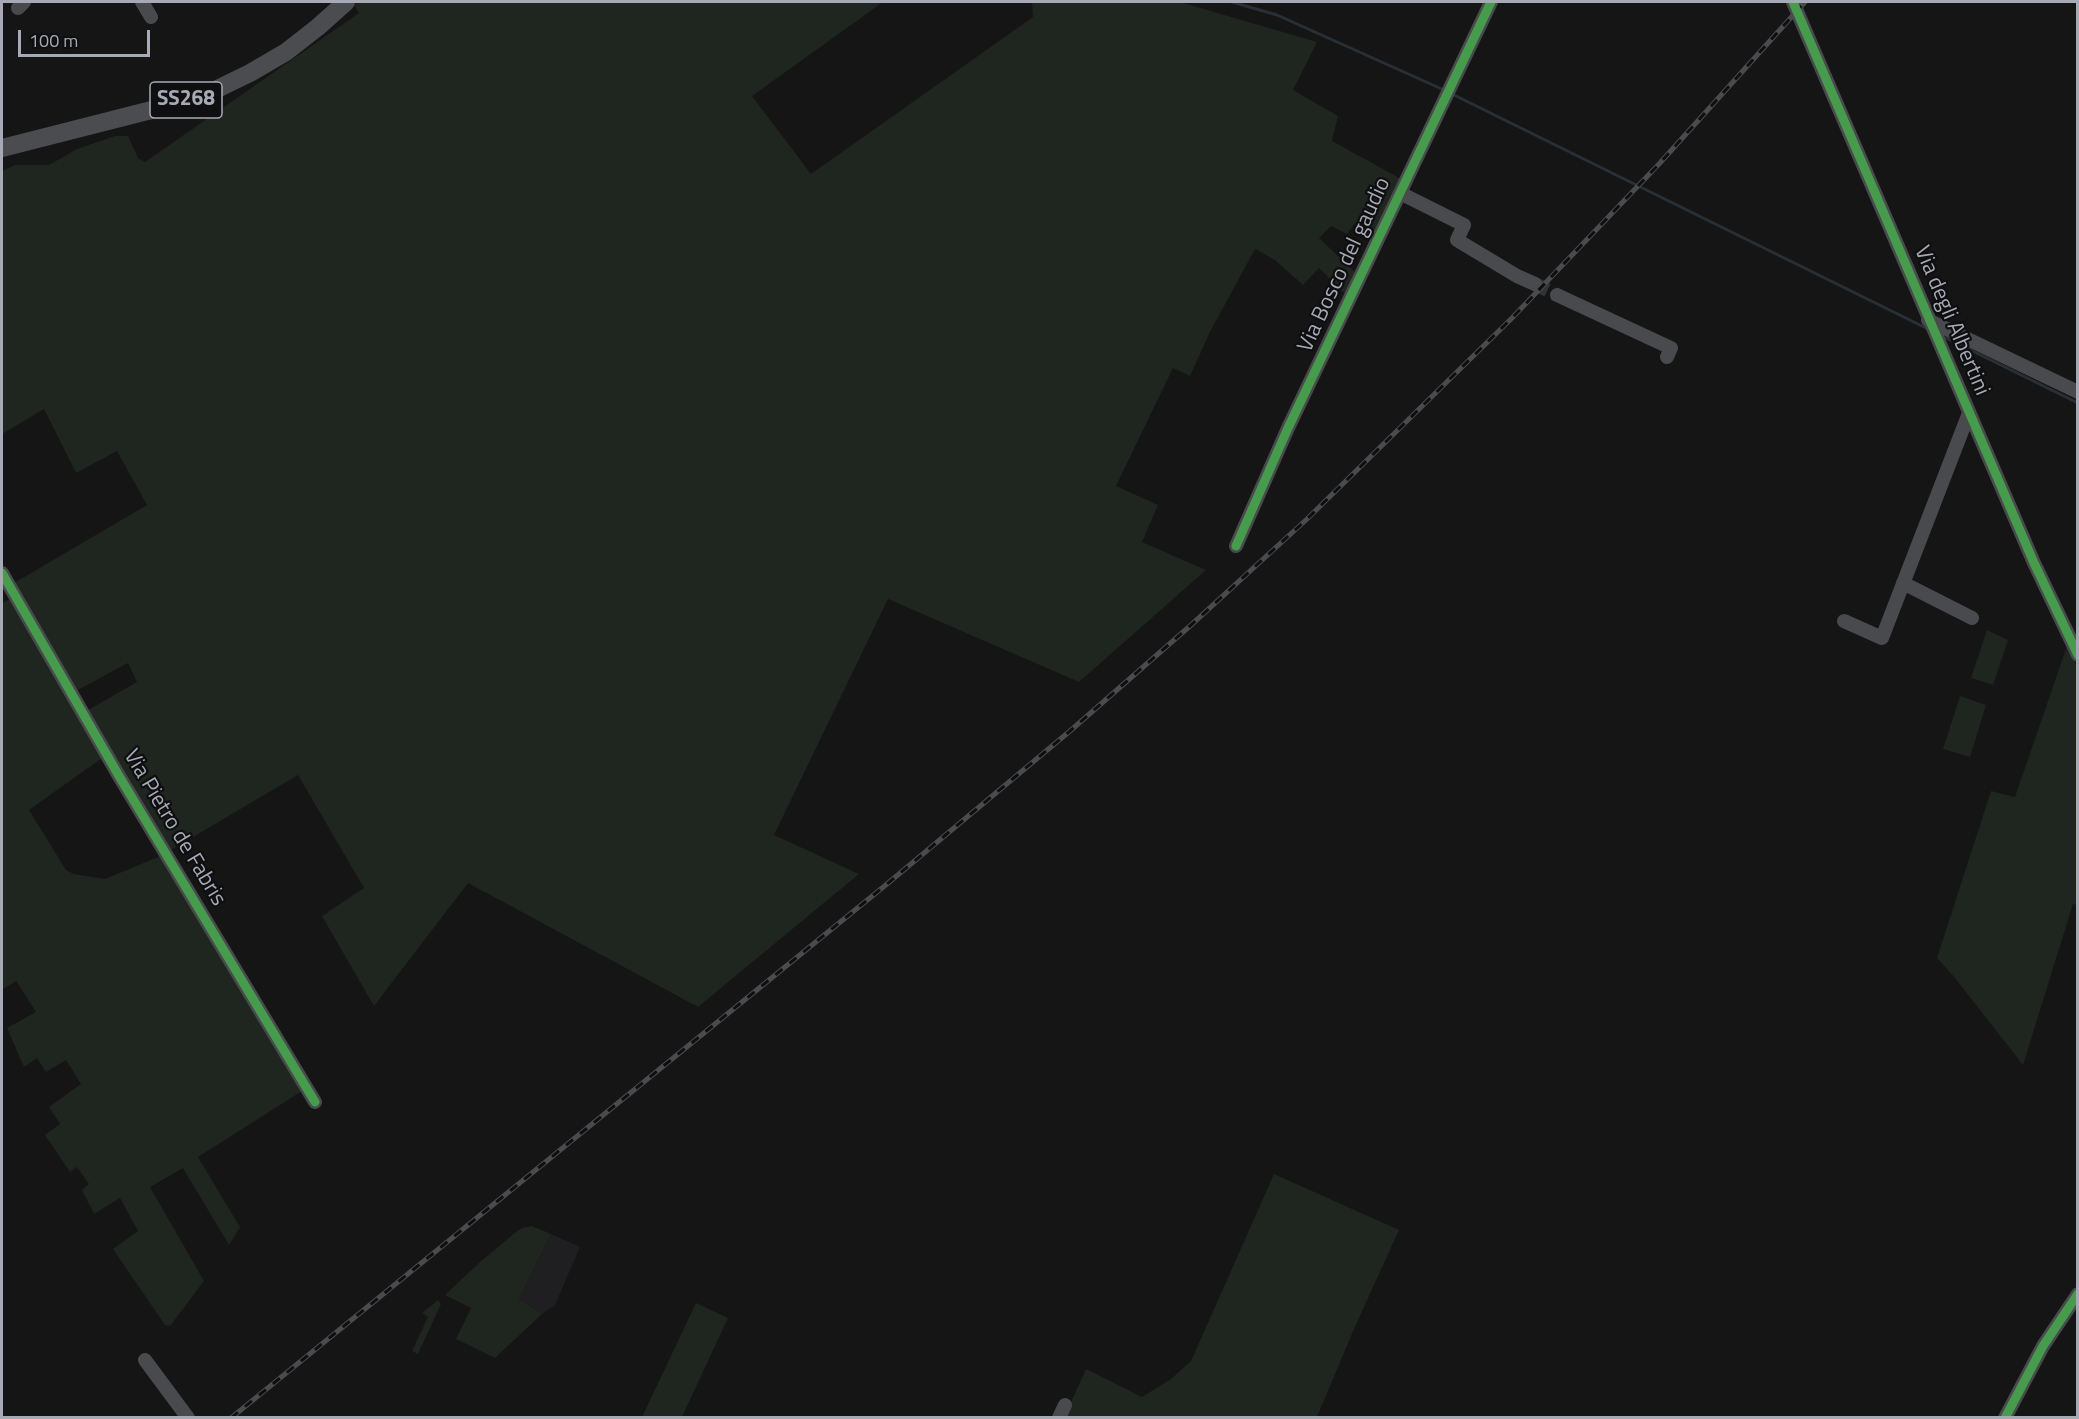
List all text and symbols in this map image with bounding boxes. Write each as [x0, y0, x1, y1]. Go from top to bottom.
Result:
scale bar [21, 18, 153, 56]
text: 100 m [29, 27, 78, 54]
road number: SS268 [150, 82, 222, 118]
street label: Via Bosco del gaudio [1293, 174, 1397, 356]
street label: Via degli Albertini [1908, 242, 1994, 400]
street label: Via Pietro de Fabris [117, 745, 231, 911]

